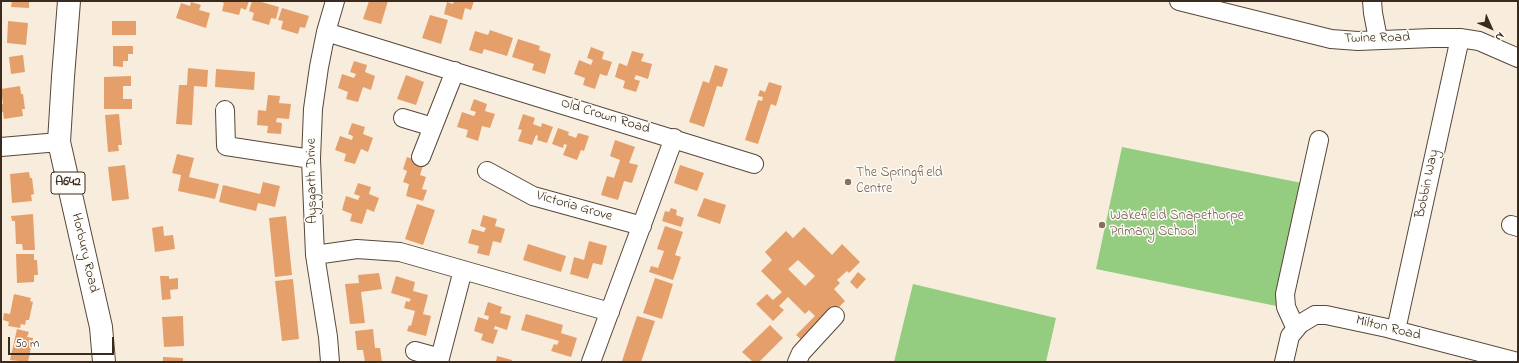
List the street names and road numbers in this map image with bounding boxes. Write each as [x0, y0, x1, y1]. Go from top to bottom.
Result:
street label: Twine Road [1344, 30, 1410, 48]
street label: Old Crown Road [558, 95, 652, 139]
street label: Aysgarth Drive [304, 138, 322, 224]
street label: Bobbin Way [1413, 148, 1443, 220]
road number: A642 [51, 172, 85, 194]
street label: Victoria Grove [534, 188, 614, 226]
street label: Horbury Road [67, 212, 101, 294]
street label: Milton Road [1354, 313, 1422, 345]

